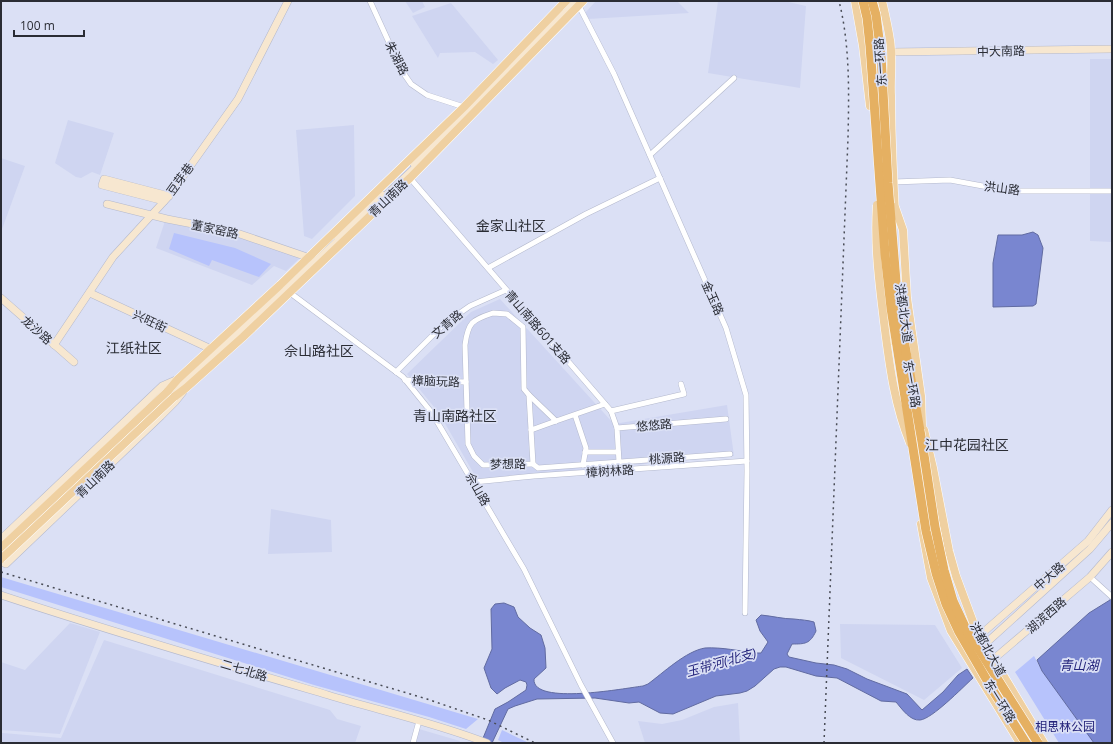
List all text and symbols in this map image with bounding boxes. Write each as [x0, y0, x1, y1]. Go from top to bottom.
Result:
scale bar [14, 12, 84, 38]
text: 100 m [20, 17, 55, 34]
street label: 东一环路 [870, 37, 890, 87]
street label: 朱湖路 [381, 38, 413, 78]
street label: 中大南路 [977, 42, 1025, 60]
street label: 豆芽巷 [163, 159, 197, 199]
street label: 青山南路 [365, 175, 411, 221]
street label: 洪山路 [983, 177, 1021, 199]
street label: 董家窑路 [190, 216, 240, 242]
district label: 金家山社区 [476, 216, 546, 235]
street label: 金玉路 [698, 278, 728, 318]
street label: 洪都北大道 [891, 282, 917, 344]
street label: 青山南路601支路 [501, 286, 575, 368]
street label: 兴旺街 [130, 306, 170, 336]
street label: 文青路 [428, 306, 466, 342]
street label: 龙沙路 [18, 312, 56, 348]
district label: 江纸社区 [106, 338, 162, 357]
district label: 佘山路社区 [284, 341, 354, 360]
street label: 东一环路 [899, 359, 925, 409]
street label: 樟脑玩路 [412, 372, 460, 390]
district label: 青山南路社区 [413, 406, 497, 425]
street label: 悠悠路 [635, 415, 673, 435]
district label: 江中花园社区 [925, 435, 1009, 454]
street label: 桃源路 [648, 448, 686, 468]
street label: 梦想路 [490, 455, 526, 473]
street label: 青山南路 [72, 456, 118, 502]
street label: 樟树林路 [585, 461, 635, 481]
street label: 佘山路 [462, 469, 494, 509]
street label: 中大路 [1030, 558, 1068, 594]
street label: 湖滨西路 [1022, 593, 1070, 637]
street label: 洪都北大道 [966, 619, 1010, 679]
water label: 玉带河(北支) [684, 643, 759, 681]
street label: 二七北路 [219, 655, 269, 685]
water label: 青山湖 [1059, 656, 1100, 674]
street label: 东一环路 [980, 676, 1020, 726]
park label: 相思林公园 [1035, 718, 1095, 735]

